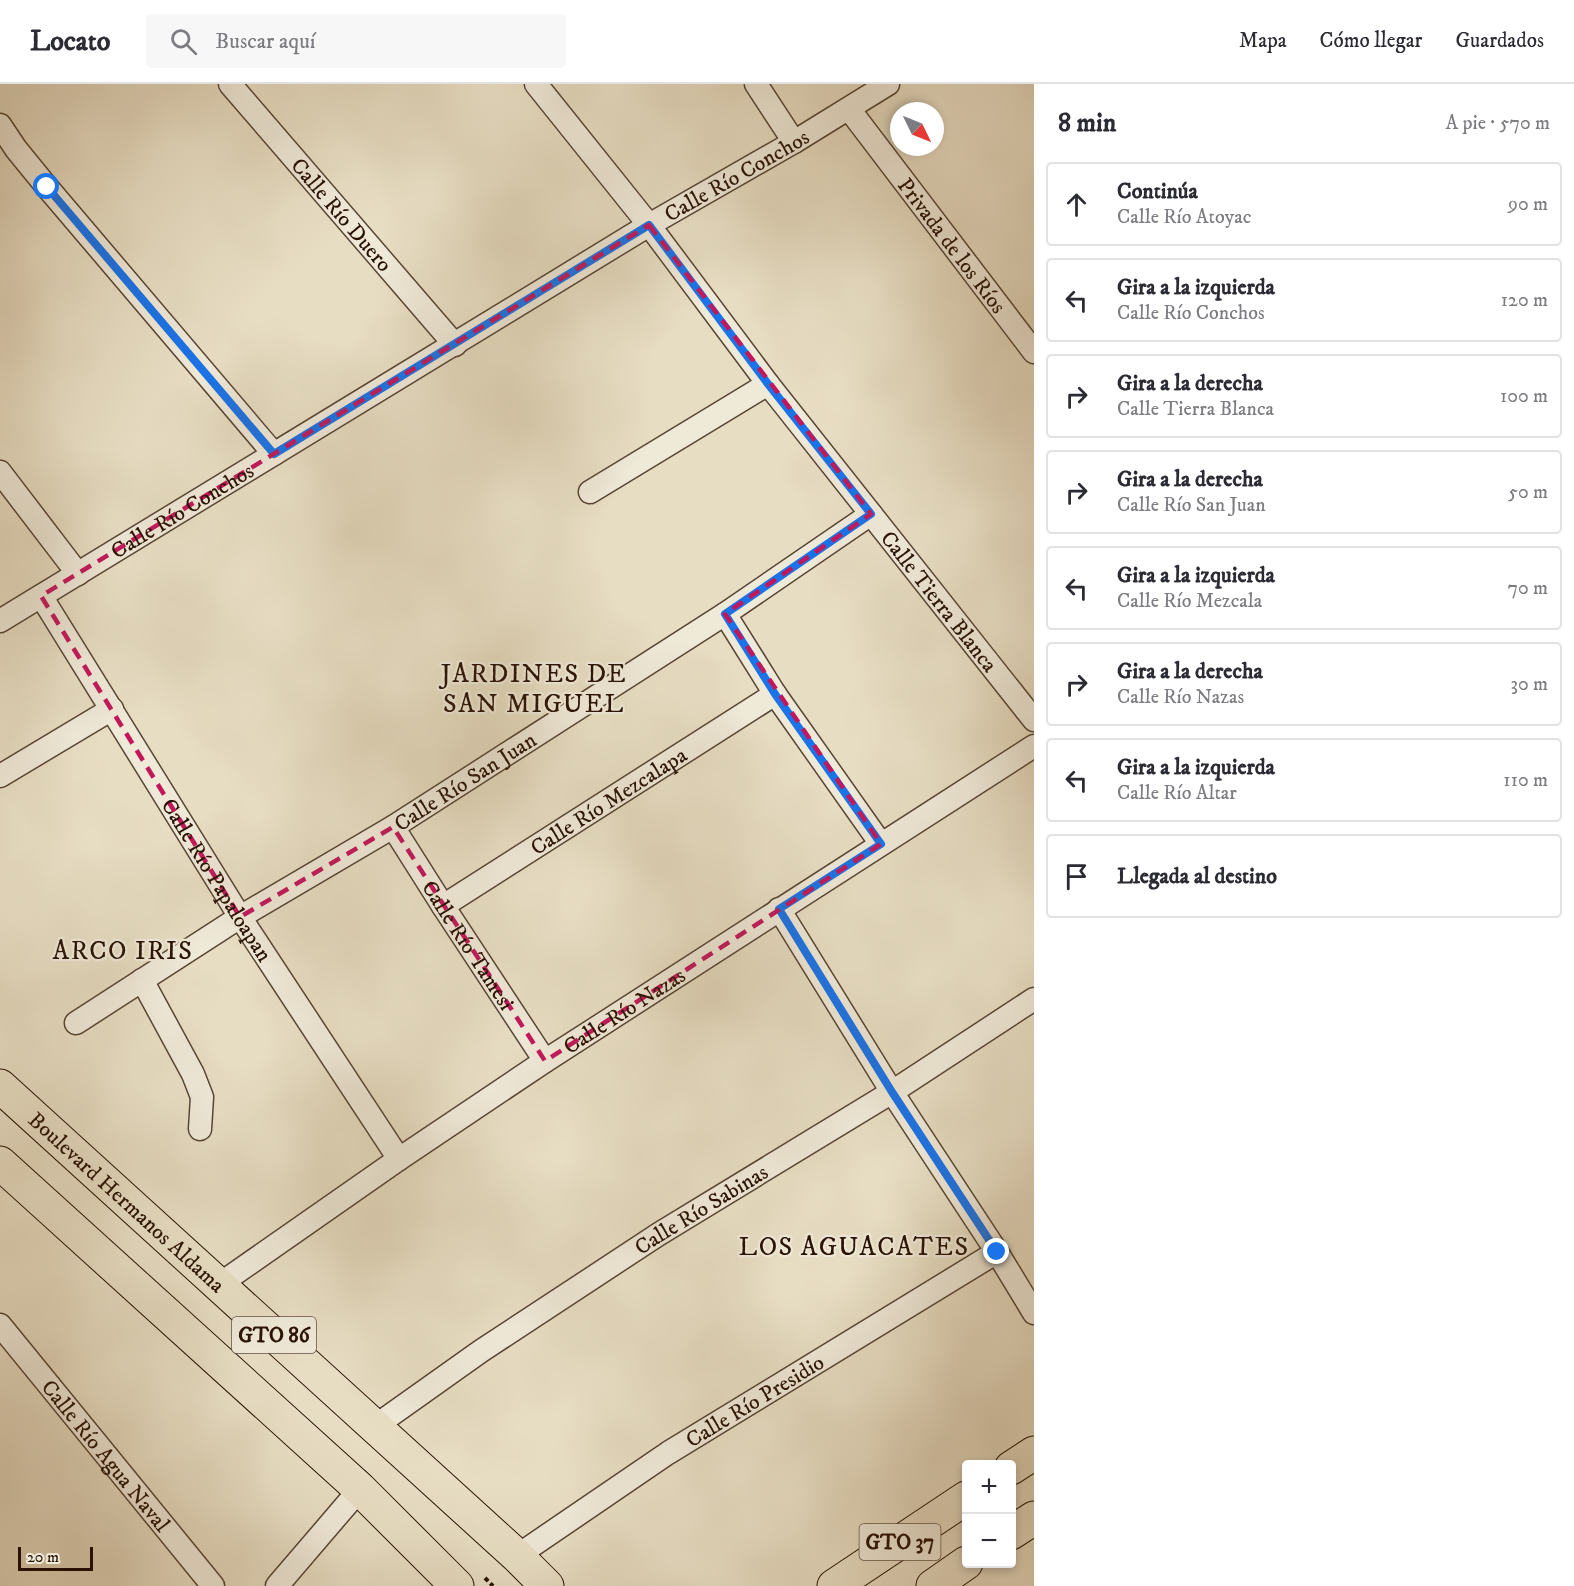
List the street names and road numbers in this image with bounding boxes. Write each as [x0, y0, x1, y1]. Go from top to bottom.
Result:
street label: Calle Río Conchos [660, 124, 815, 228]
street label: Calle Río Duero [285, 153, 398, 278]
street label: Privada de los Ríos [891, 173, 1012, 319]
street label: Calle Río Conchos [106, 457, 259, 565]
street label: Calle Tierra Blanca [874, 526, 1003, 679]
street label: Calle Río San Juan [389, 726, 542, 838]
street label: Calle Río Mezcalapa [526, 742, 693, 862]
street label: Calle Río Papaloapan [155, 794, 278, 968]
street label: Calle Río Tamesi [415, 876, 520, 1015]
street label: Calle Río Nazas [559, 962, 691, 1061]
street label: Boulevard Hermanos Aldama [22, 1107, 231, 1299]
street label: Calle Río Sabinas [630, 1159, 773, 1261]
road number: GTO 86 [232, 1317, 316, 1353]
street label: Calle Río Presidio [681, 1349, 829, 1454]
street label: Calle Río Agua Naval [35, 1375, 175, 1538]
road number: GTO 37 [860, 1524, 940, 1560]

